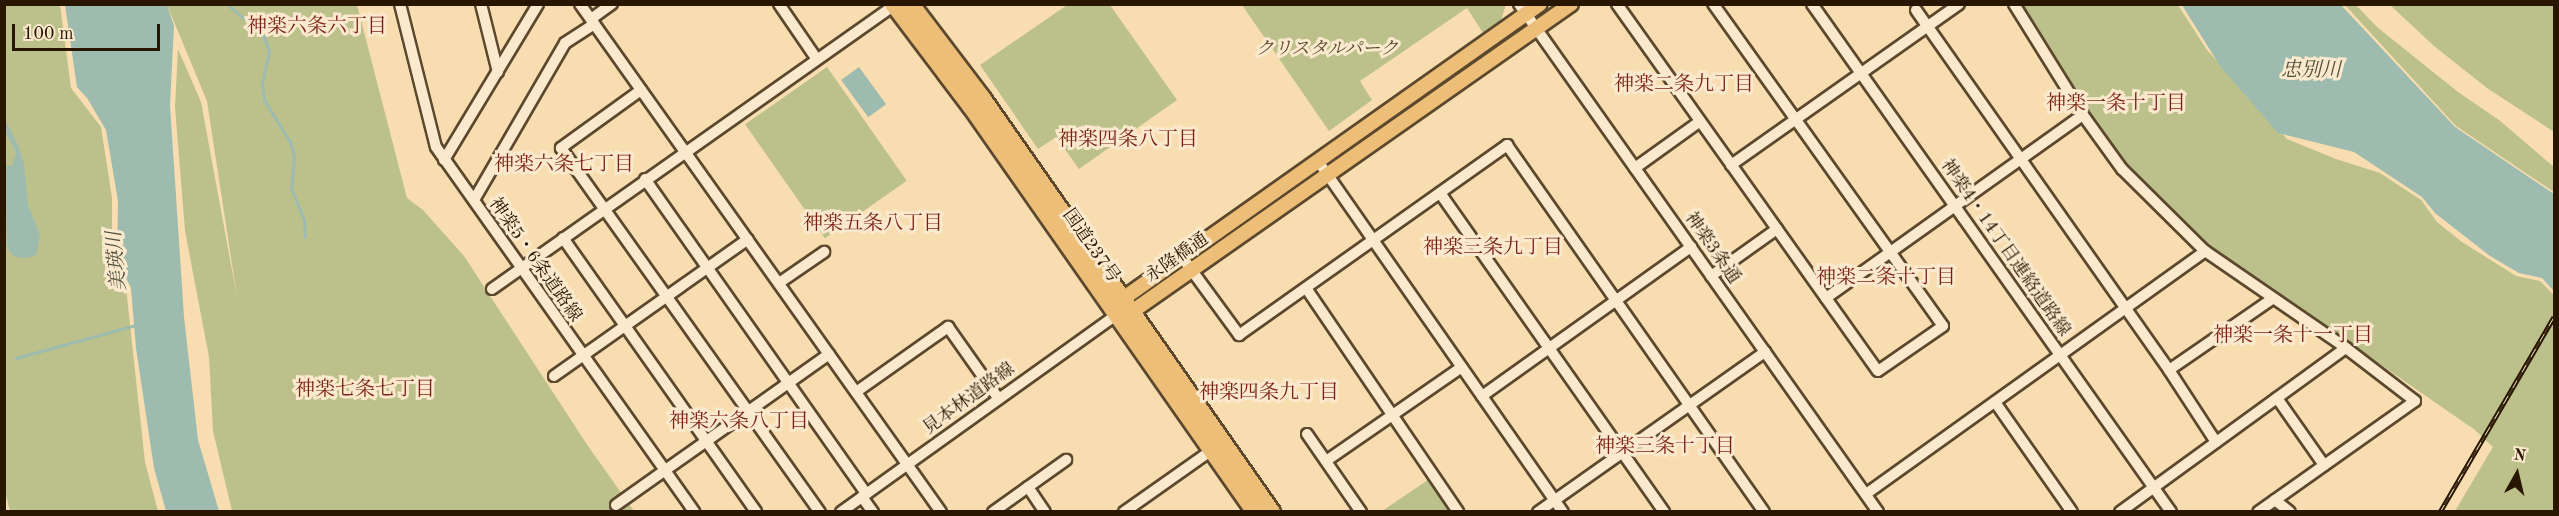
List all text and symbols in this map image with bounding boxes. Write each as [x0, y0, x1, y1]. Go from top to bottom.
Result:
scale bar [15, 12, 164, 50]
district label: 神楽六条六丁目 [247, 15, 387, 39]
text: 100 m [23, 25, 74, 43]
park label: クリスタルパーク [1255, 38, 1399, 60]
water label: 忠別川 [2281, 59, 2341, 83]
district label: 神楽二条九丁目 [1614, 73, 1754, 97]
district label: 神楽一条十丁目 [2046, 92, 2186, 116]
district label: 神楽四条八丁目 [1058, 128, 1198, 152]
district label: 神楽六条七丁目 [494, 153, 634, 177]
street label: 神楽4・14丁目連絡道路線 [1936, 155, 2074, 341]
street label: 神楽5・6条道路線 [484, 194, 586, 326]
street label: 国道237号 [1058, 205, 1124, 287]
street label: 神楽3条通 [1680, 208, 1744, 288]
district label: 神楽五条八丁目 [803, 212, 943, 236]
street label: 永隆橋通 [1141, 229, 1213, 287]
water label: 美瑛川 [103, 230, 133, 292]
district label: 神楽三条九丁目 [1423, 236, 1563, 260]
district label: 神楽二条十丁目 [1816, 266, 1956, 290]
district label: 神楽一条十一丁目 [2213, 324, 2373, 348]
street label: 見本林道路線 [919, 359, 1019, 439]
district label: 神楽七条七丁目 [295, 378, 435, 402]
district label: 神楽四条九丁目 [1199, 381, 1339, 405]
district label: 神楽六条八丁目 [669, 410, 809, 434]
district label: 神楽三条十丁目 [1595, 435, 1735, 459]
north arrow [2487, 444, 2547, 504]
text: N [2512, 447, 2527, 465]

